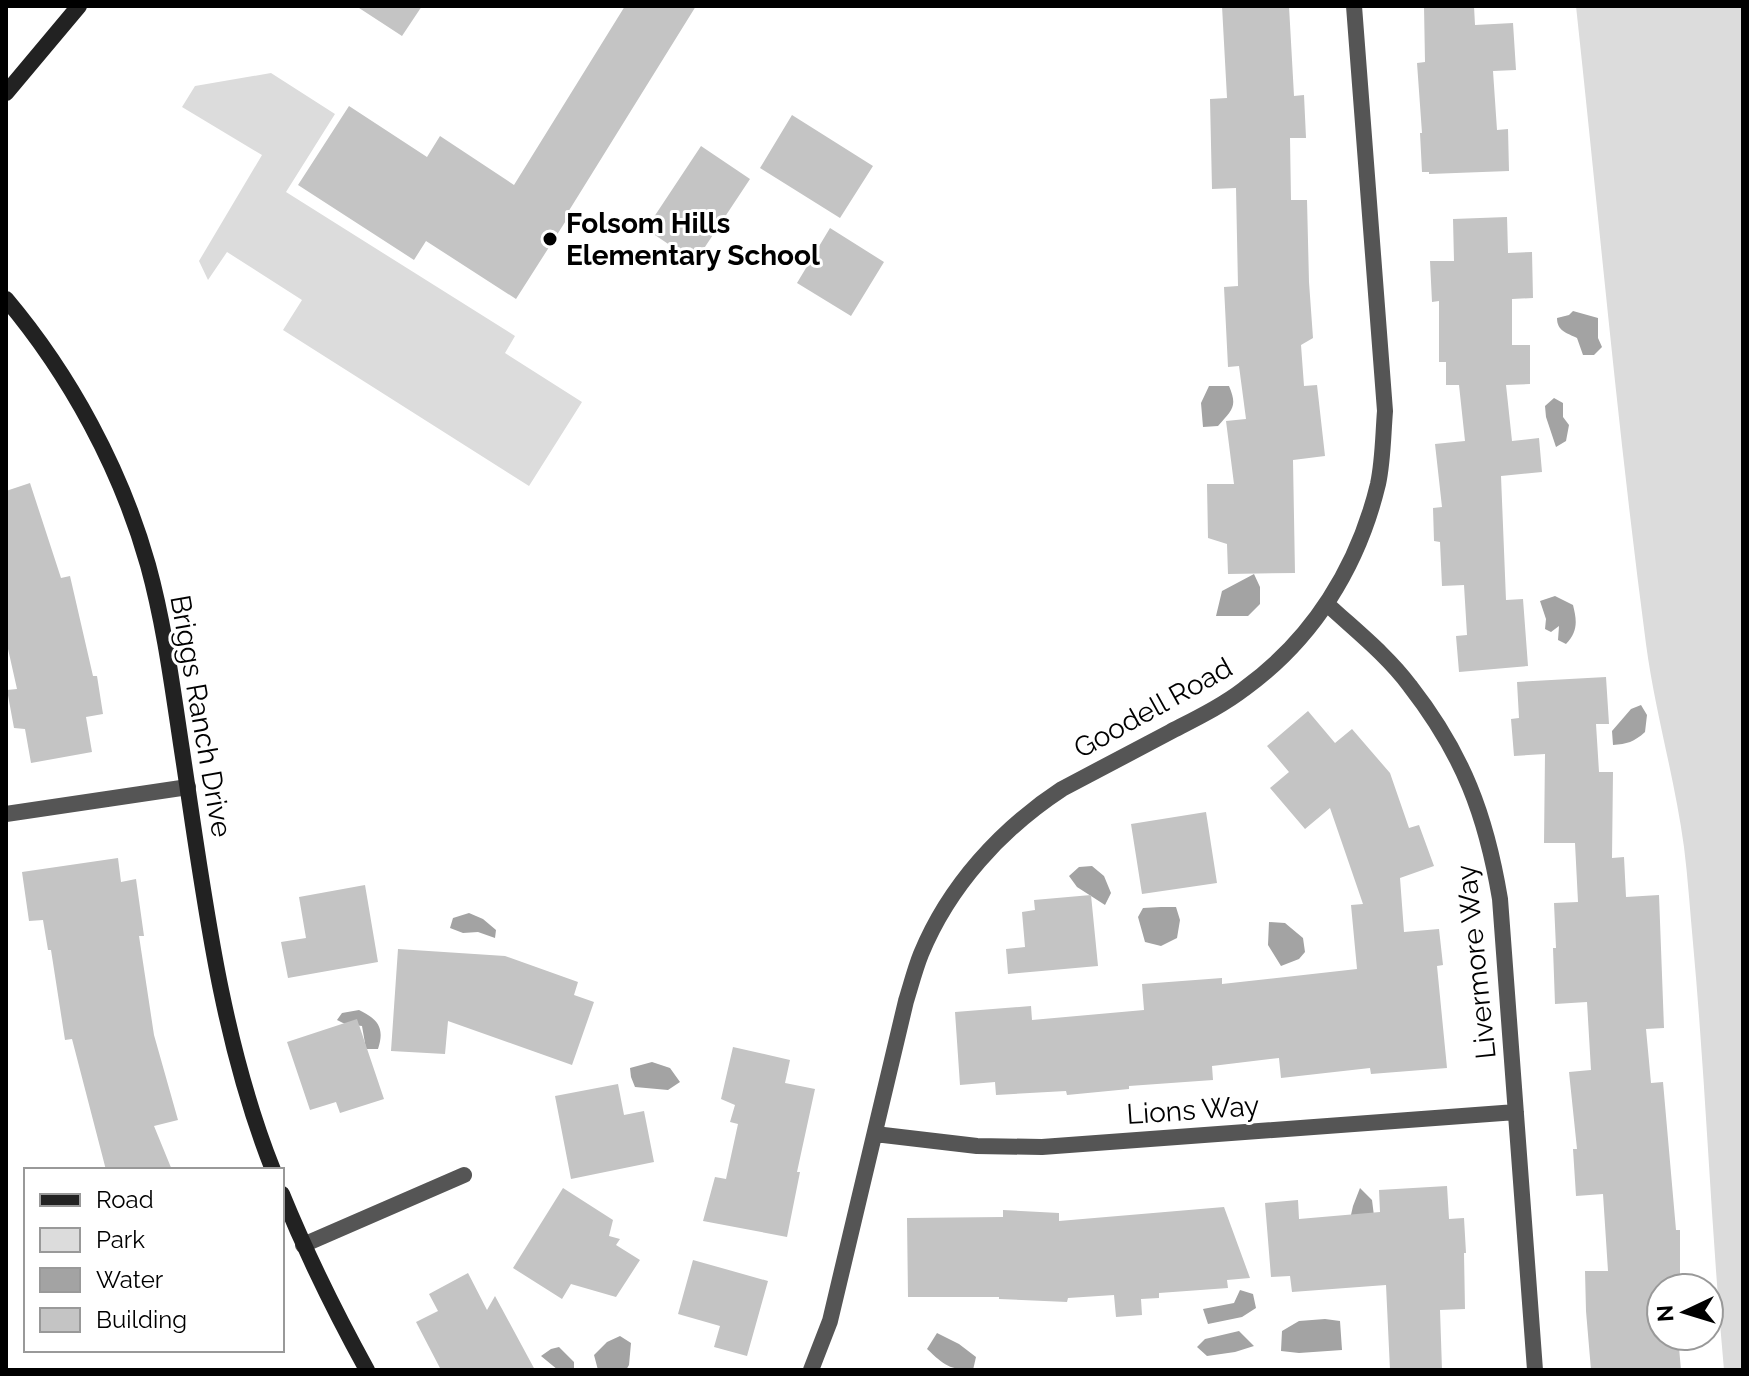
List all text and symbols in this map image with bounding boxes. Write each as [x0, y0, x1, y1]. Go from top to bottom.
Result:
place label: Folsom Hills Elementary School [566, 207, 820, 272]
marker: Folsom Hills Elementary School [541, 230, 559, 248]
street label: Briggs Ranch Drive [163, 592, 239, 840]
street label: Goodell Road [1068, 651, 1238, 765]
street label: Livermore Way [1449, 863, 1503, 1061]
street label: Lions Way [1126, 1089, 1260, 1131]
legend [24, 1168, 284, 1352]
text: Road [96, 1185, 154, 1214]
text: Park [96, 1225, 145, 1254]
text: Water [96, 1265, 164, 1294]
north arrow [1645, 1272, 1725, 1352]
text: N [1651, 1304, 1679, 1323]
text: Building [96, 1305, 187, 1334]

